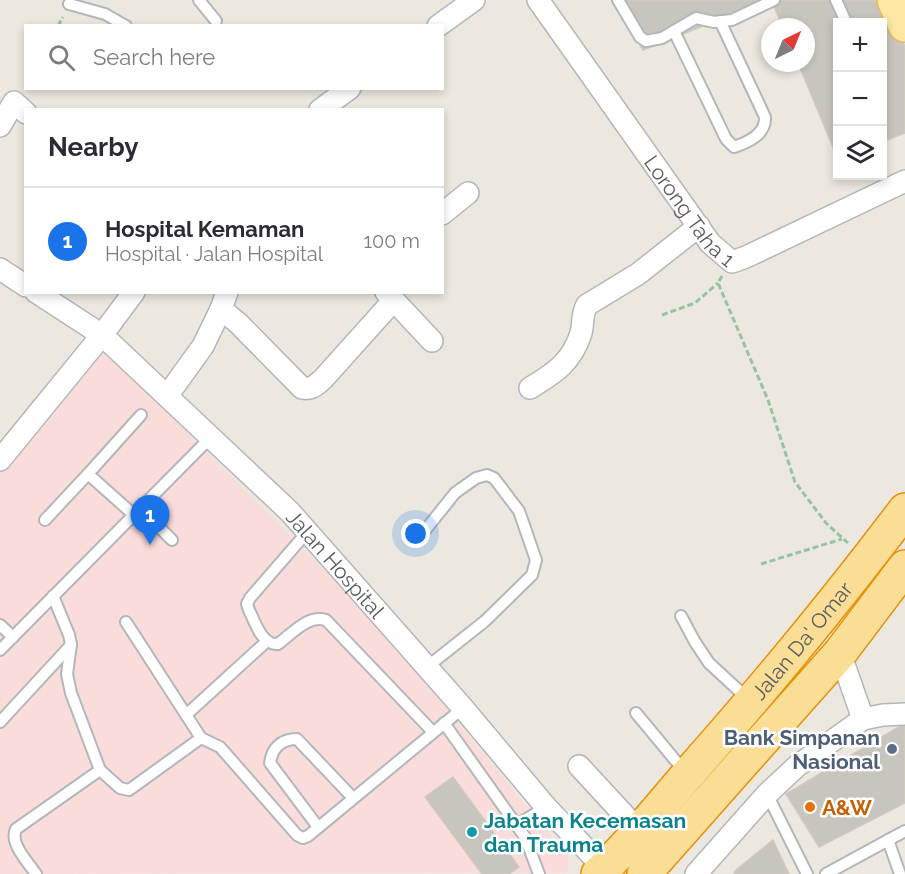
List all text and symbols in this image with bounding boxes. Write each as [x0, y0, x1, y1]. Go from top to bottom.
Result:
north arrow [761, 18, 815, 72]
map controls [833, 18, 887, 180]
button: + [833, 18, 887, 72]
search box [24, 24, 444, 90]
icon: search [45, 41, 78, 74]
text: Search here [93, 44, 215, 70]
button: − [833, 72, 887, 126]
button: layers [833, 126, 887, 180]
text: Nearby [48, 132, 138, 162]
street label: Lorong Taha 1 [639, 150, 740, 272]
text: Hospital Kemaman [105, 216, 304, 242]
text: 1 [63, 229, 72, 253]
text: 100 m [363, 229, 420, 253]
text: Hospital · Jalan Hospital [105, 242, 323, 266]
pin: 1 [130, 496, 170, 545]
street label: Jalan Hospital [281, 505, 390, 623]
your location [401, 519, 430, 548]
street label: Jalan Da' Omar [746, 576, 858, 704]
place label: Bank Simpanan Nasional [724, 725, 880, 774]
marker: Bank Simpanan Nasional [885, 742, 899, 756]
place label: A&W [822, 795, 873, 820]
marker: A&W [803, 800, 817, 814]
place label: Jabatan Kecemasan dan Trauma [484, 808, 686, 857]
marker: Jabatan Kecemasan dan Trauma [465, 825, 479, 839]

